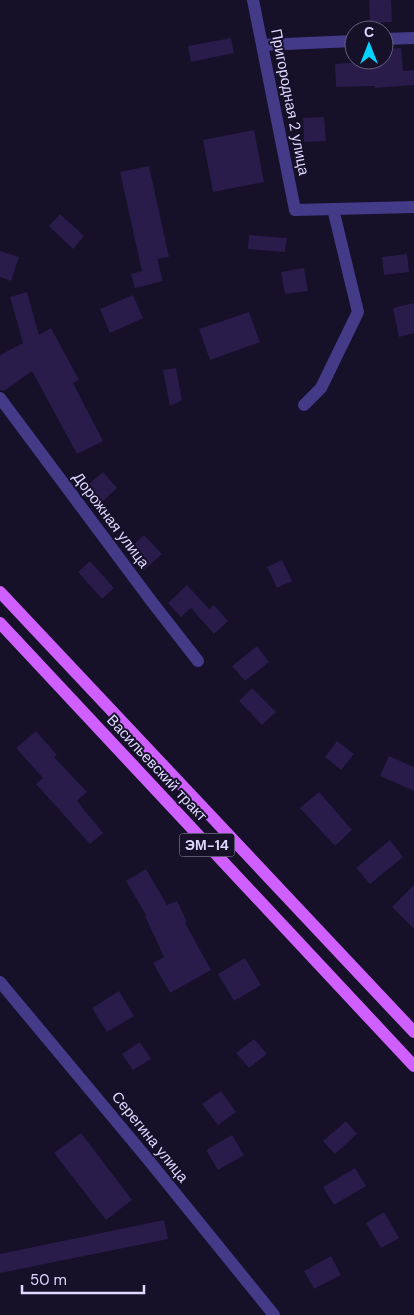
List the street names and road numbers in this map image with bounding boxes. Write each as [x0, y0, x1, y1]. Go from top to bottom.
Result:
street label: Пригородная 2 улица [266, 27, 314, 178]
street label: Дорожная улица [68, 468, 154, 573]
street label: Васильевский тракт [102, 710, 212, 826]
road number: ЭМ-14 [180, 834, 234, 856]
street label: Серегина улица [107, 1087, 193, 1187]

